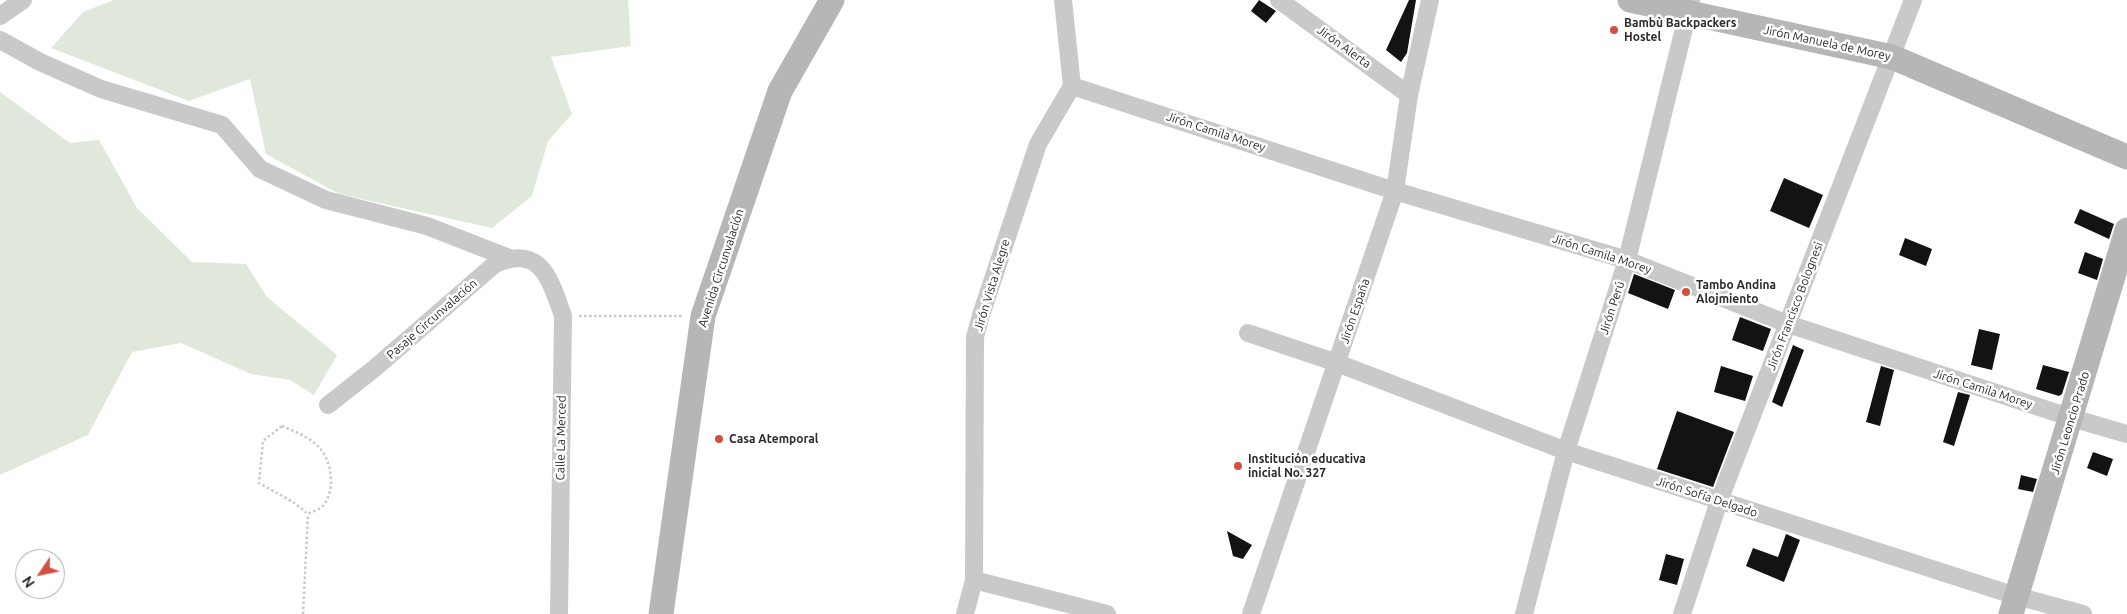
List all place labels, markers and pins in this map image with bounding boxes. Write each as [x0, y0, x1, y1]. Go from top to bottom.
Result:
place label: Bambù Backpackers Hostel [1624, 16, 1736, 44]
marker: Bambù Backpackers Hostel [1608, 24, 1620, 36]
place label: Tambo Andina Alojmiento [1696, 278, 1776, 306]
marker: Tambo Andina Alojmiento [1680, 286, 1692, 298]
place label: Casa Atemporal [729, 432, 818, 446]
marker: Casa Atemporal [713, 433, 725, 445]
place label: Institución educativa inicial No. 327 [1248, 452, 1366, 480]
marker: Institución educativa inicial No. 327 [1232, 460, 1244, 472]

